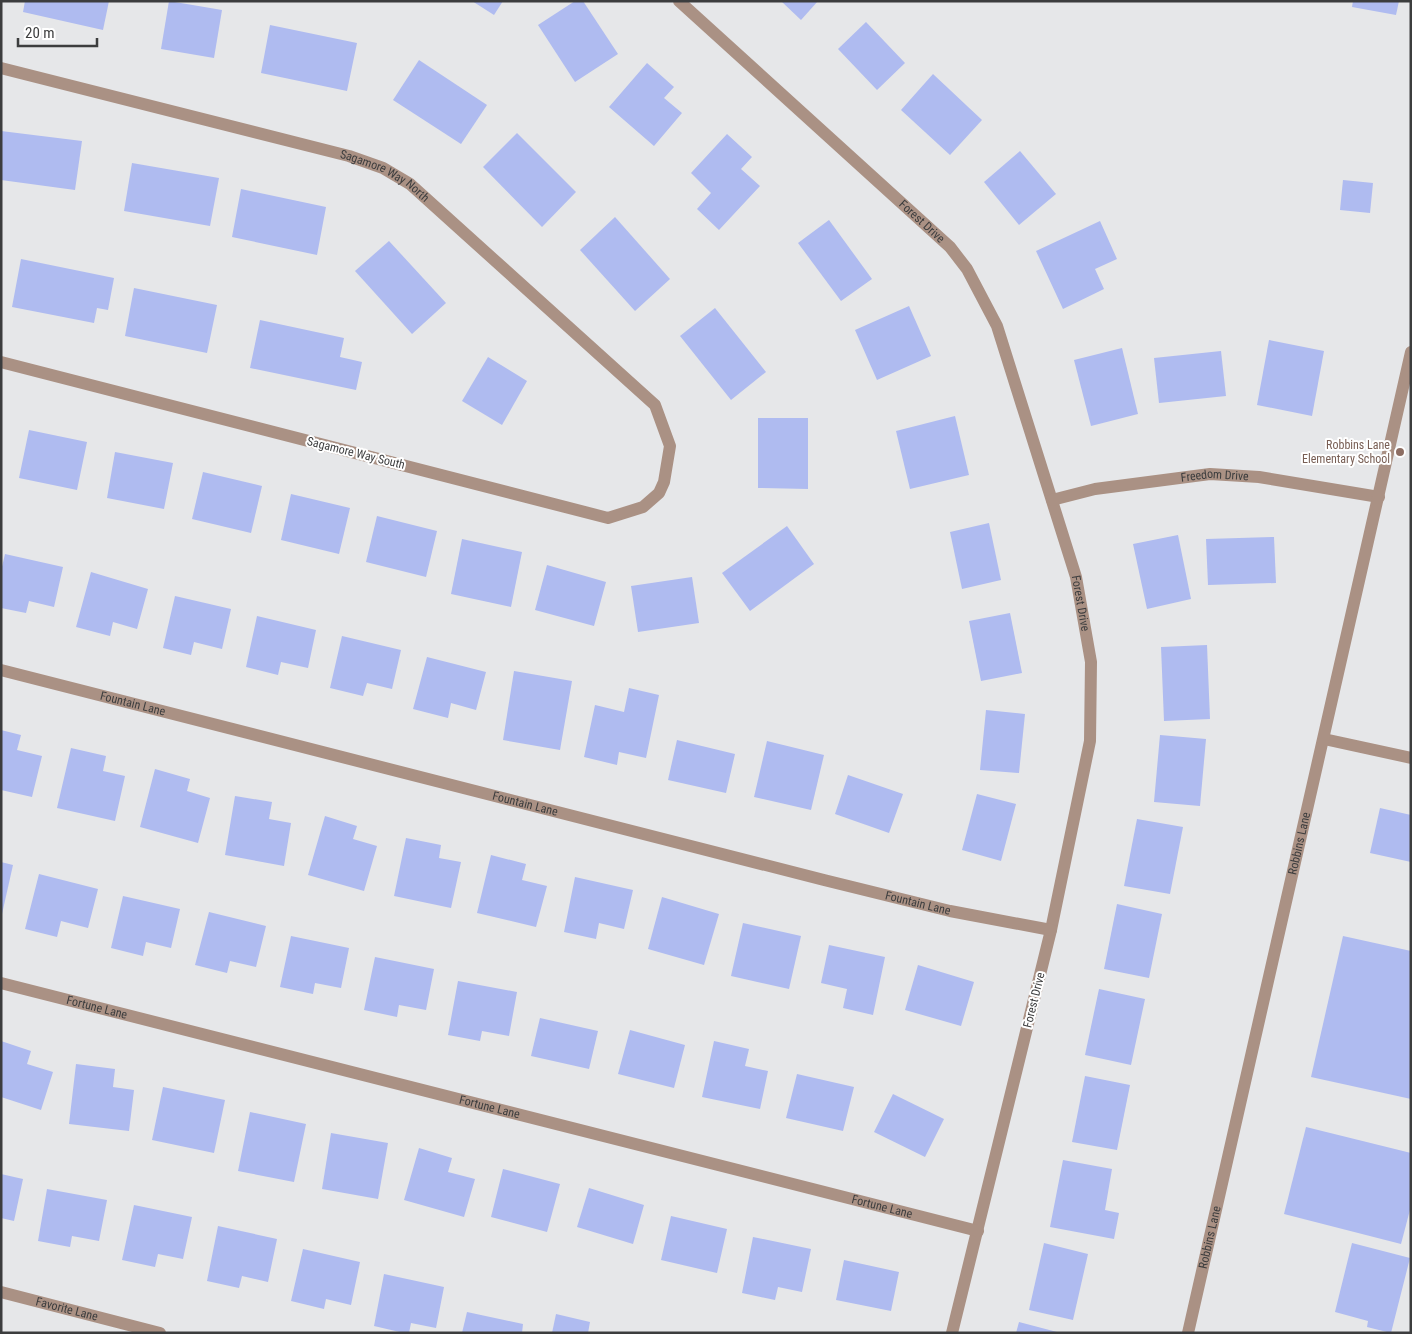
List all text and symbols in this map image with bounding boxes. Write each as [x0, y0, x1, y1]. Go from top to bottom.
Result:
scale bar [18, 15, 96, 47]
text: 20 m [25, 24, 55, 42]
street label: Sagamore Way North [339, 147, 432, 205]
street label: Forest Drive [896, 197, 948, 246]
street label: Sagamore Way South [306, 434, 407, 472]
place label: Robbins Lane Elementary School [1302, 438, 1390, 466]
marker: Robbins Lane Elementary School [1394, 446, 1406, 458]
street label: Freedom Drive [1180, 467, 1249, 485]
street label: Forest Drive [1069, 574, 1093, 633]
street label: Fountain Lane [99, 689, 167, 719]
street label: Fountain Lane [491, 789, 560, 819]
street label: Robbins Lane [1285, 810, 1313, 876]
street label: Fountain Lane [884, 888, 952, 918]
street label: Forest Drive [1020, 971, 1048, 1029]
street label: Fortune Lane [65, 993, 129, 1022]
street label: Fortune Lane [458, 1093, 522, 1122]
street label: Fortune Lane [850, 1192, 914, 1221]
street label: Robbins Lane [1196, 1204, 1224, 1270]
street label: Favorite Lane [34, 1294, 100, 1324]

